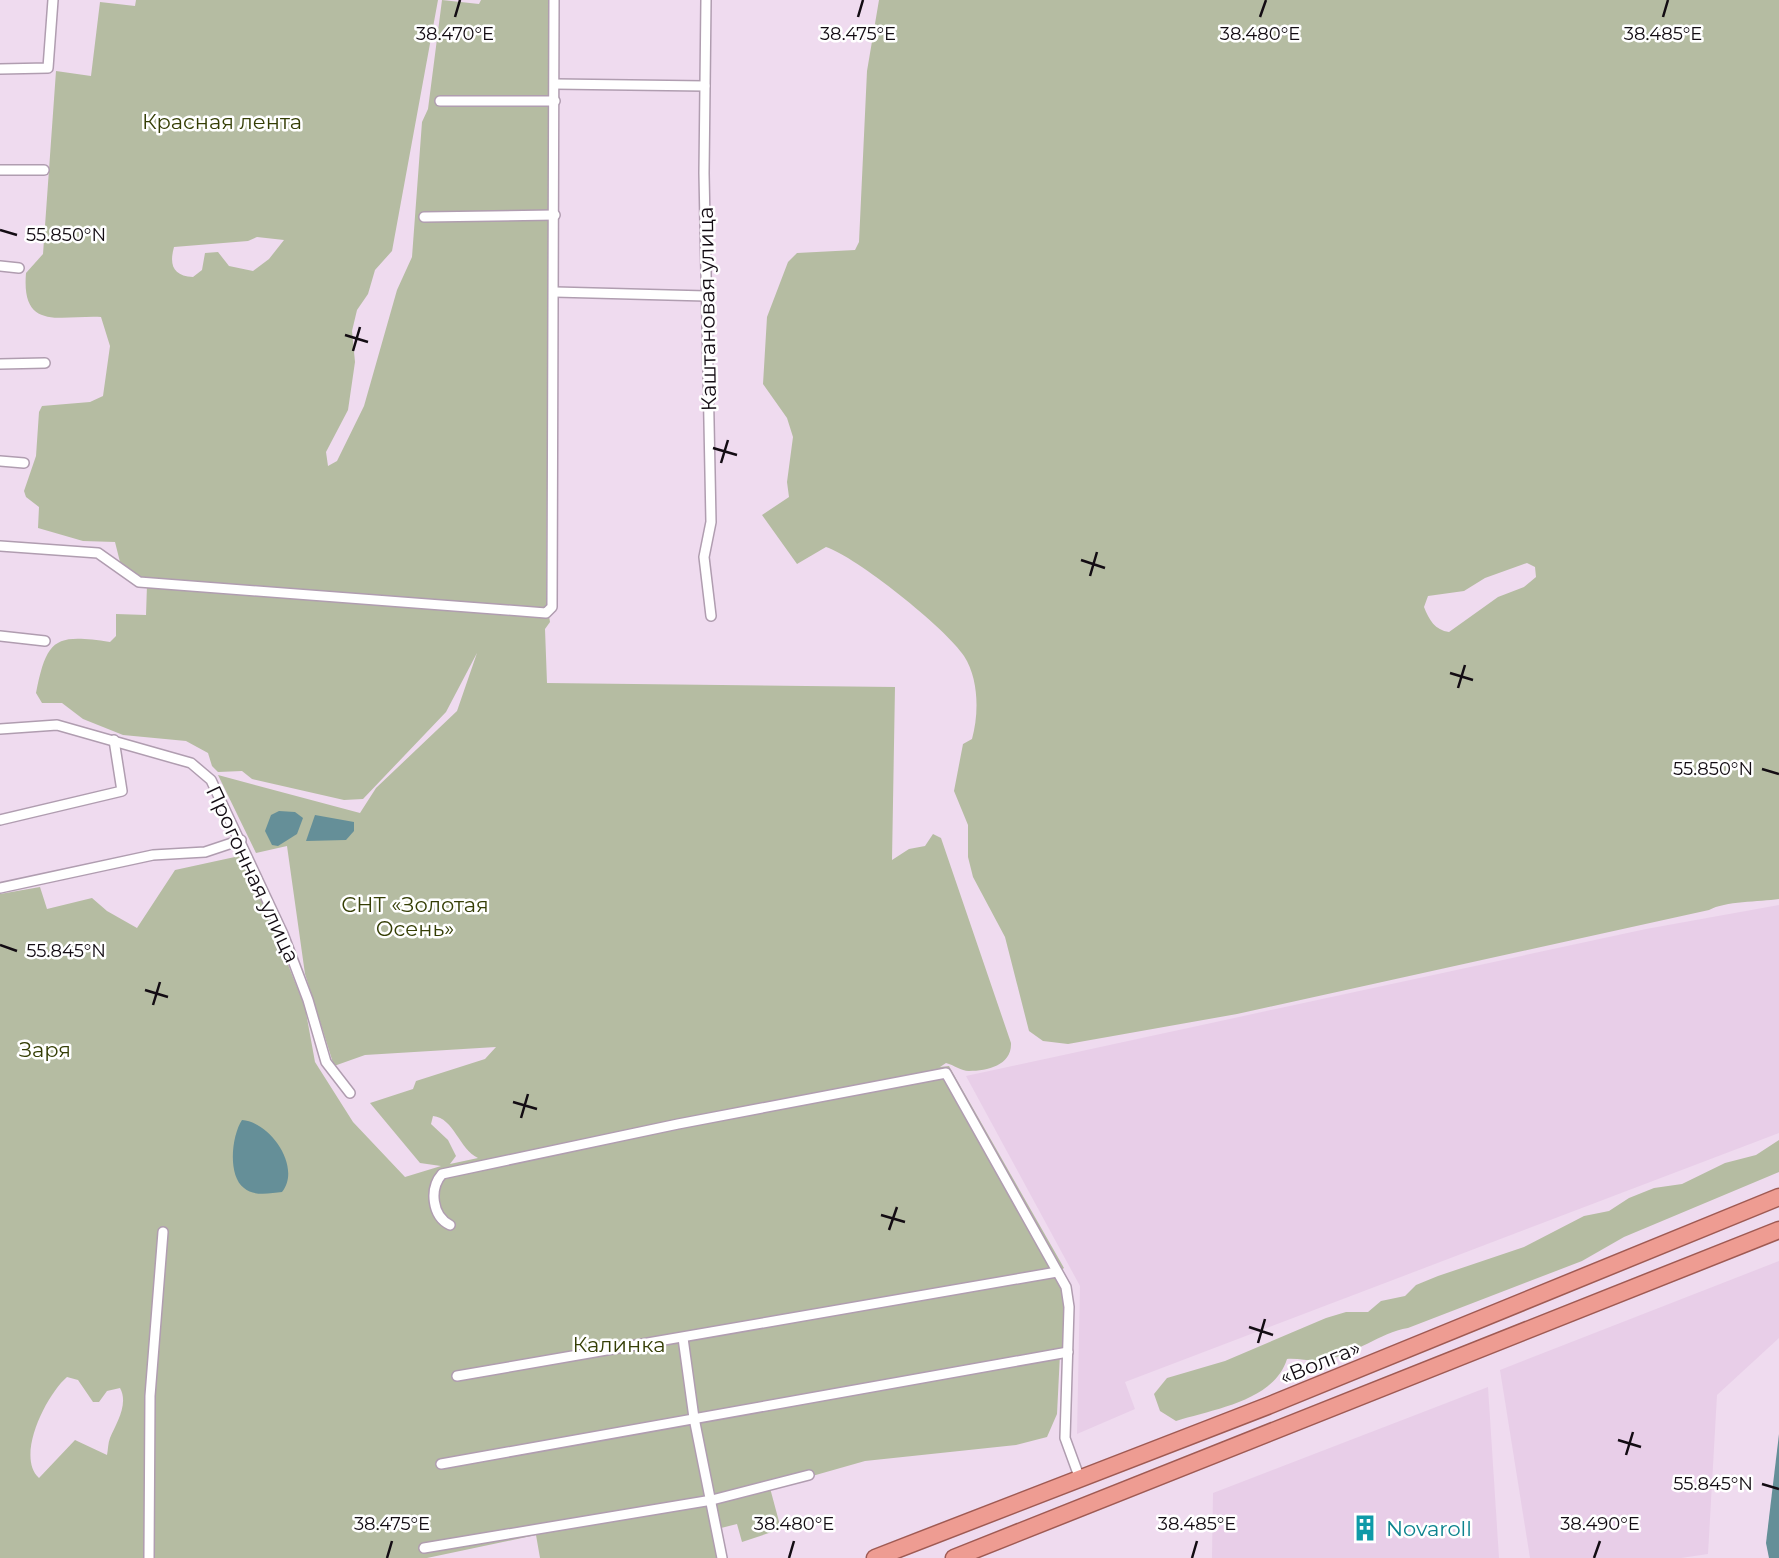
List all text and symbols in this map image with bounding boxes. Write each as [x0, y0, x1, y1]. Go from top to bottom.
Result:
text: 38.470°E [416, 23, 494, 45]
text: 38.475°E [820, 23, 896, 45]
text: 38.480°E [1220, 23, 1300, 45]
text: 38.485°E [1624, 23, 1702, 45]
park label: Красная лента [142, 109, 302, 134]
street label: Каштановая улица [693, 206, 721, 412]
text: 55.850°N [26, 224, 106, 246]
text: 55.850°N [1673, 758, 1753, 780]
street label: Прогонная улица [201, 782, 305, 966]
park label: СНТ «Золотая Осень» [341, 892, 489, 941]
text: 55.845°N [26, 940, 106, 962]
park label: Заря [19, 1037, 71, 1062]
park label: Калинка [573, 1332, 665, 1357]
street label: «Волга» [1276, 1335, 1364, 1389]
text: 55.845°N [1673, 1473, 1753, 1495]
text: 38.475°E [354, 1513, 430, 1535]
text: 38.480°E [754, 1513, 834, 1535]
text: 38.485°E [1158, 1513, 1236, 1535]
building icon: Novaroll [1350, 1513, 1380, 1543]
text: 38.490°E [1560, 1513, 1640, 1535]
place label: Novaroll [1386, 1516, 1472, 1541]

